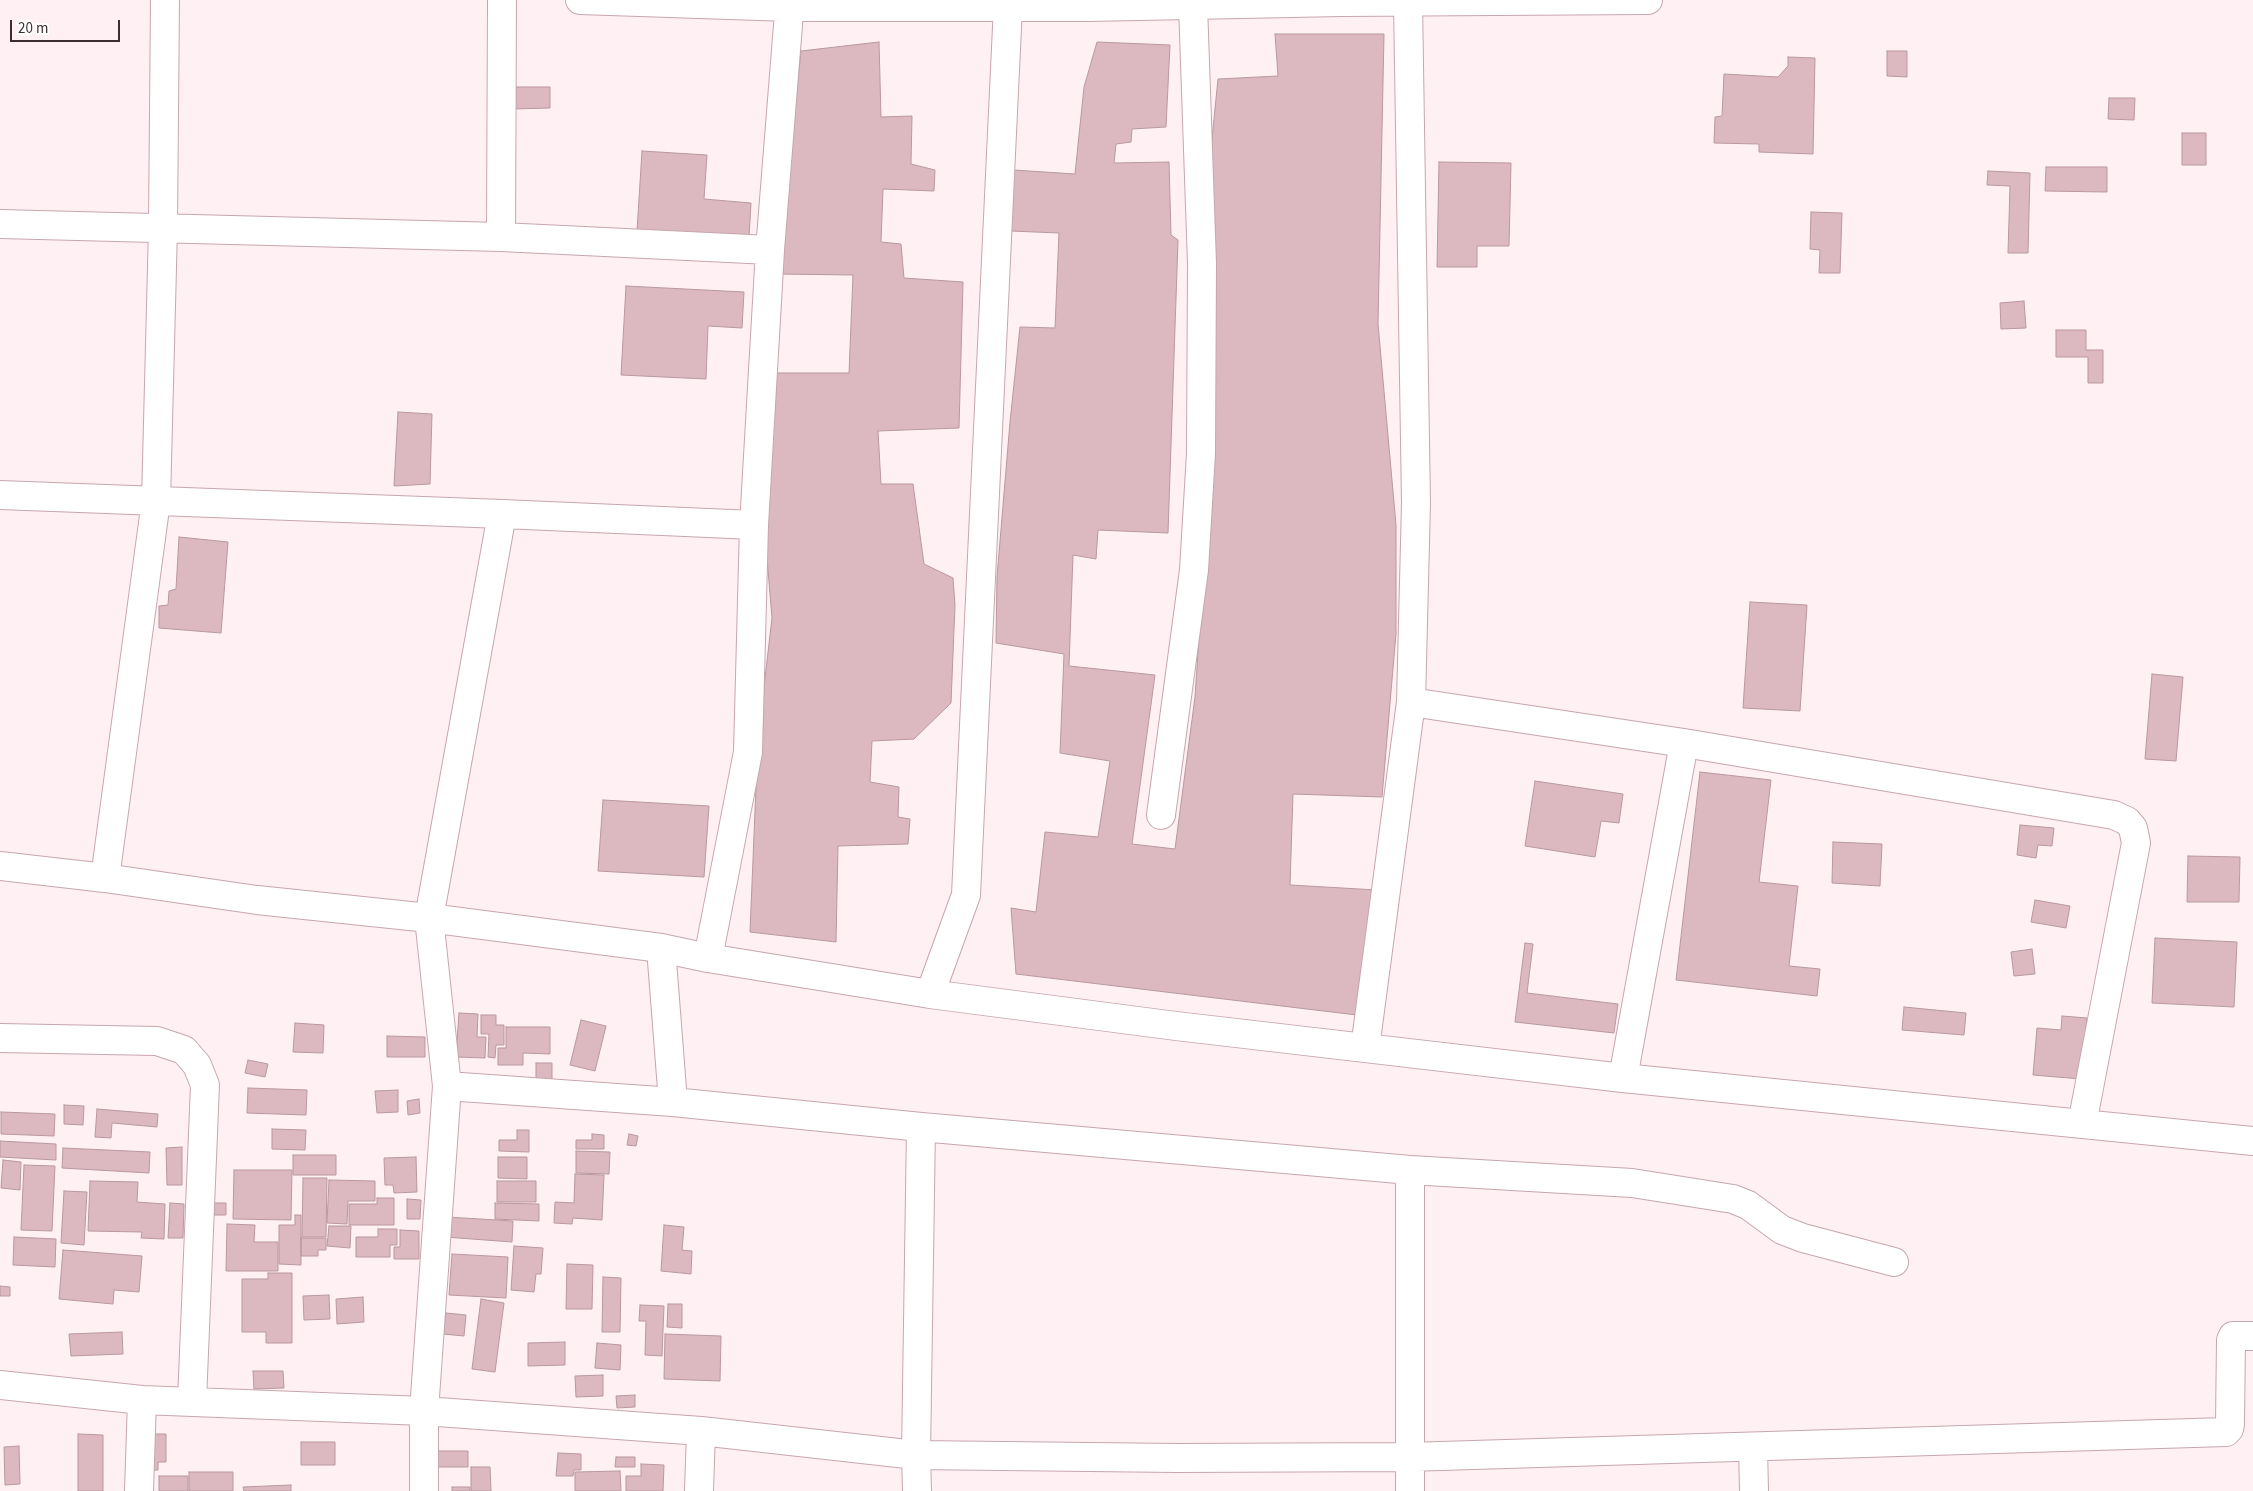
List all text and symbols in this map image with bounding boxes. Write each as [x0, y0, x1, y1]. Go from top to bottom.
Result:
scale bar [12, 10, 122, 42]
text: 20 m [18, 18, 48, 39]

